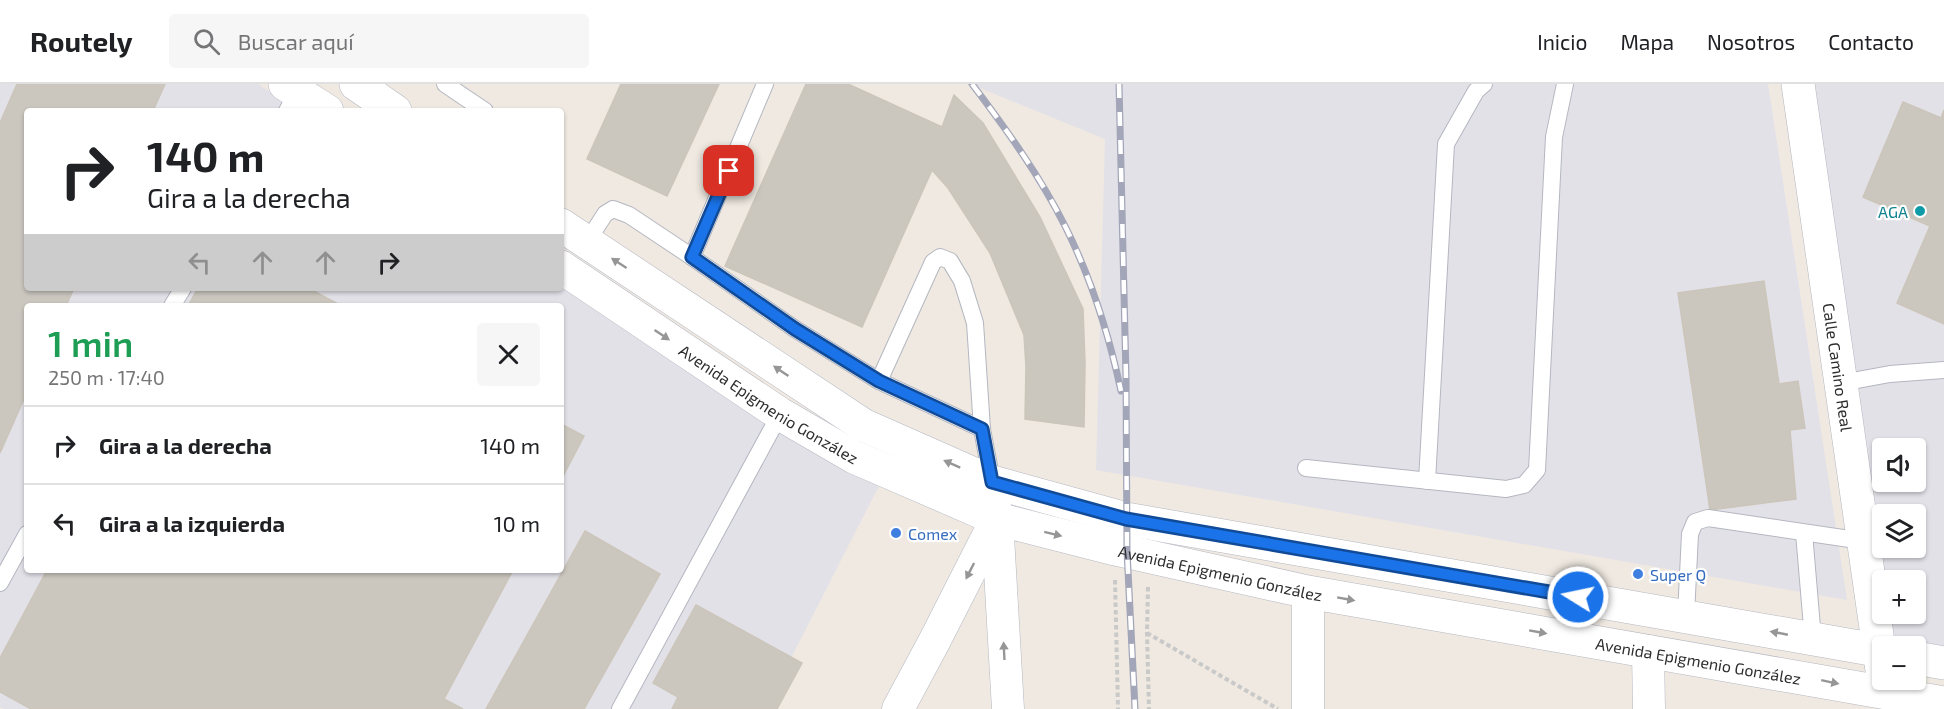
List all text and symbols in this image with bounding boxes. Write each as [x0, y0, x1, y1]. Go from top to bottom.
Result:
search box [169, 14, 589, 68]
text: Routely [30, 24, 133, 58]
icon: search [190, 25, 223, 58]
text: Buscar aquí [238, 28, 354, 54]
text: Inicio [1537, 29, 1587, 54]
text: Mapa [1620, 29, 1674, 54]
text: Nosotros [1707, 29, 1795, 54]
text: Contacto [1828, 29, 1914, 54]
text: 140 m [147, 130, 264, 180]
icon: right [48, 132, 126, 210]
pin [703, 145, 754, 196]
icon: arrive [712, 154, 745, 187]
text: Gira a la derecha [147, 181, 351, 213]
place label: AGA [1878, 202, 1908, 221]
marker: AGA [1913, 204, 1927, 218]
icon: left [183, 246, 216, 279]
icon: ahead [246, 246, 279, 279]
icon: ahead [309, 246, 342, 279]
icon: right [372, 246, 405, 279]
one-way arrow [611, 258, 627, 269]
street label: Calle Camino Real [1820, 302, 1857, 433]
text: 1 min [48, 321, 133, 364]
button: close [477, 323, 540, 386]
one-way arrow [654, 329, 670, 340]
street label: Avenida Epigmenio González [676, 340, 862, 467]
text: 250 m · 17:40 [48, 365, 165, 389]
one-way arrow [774, 365, 790, 377]
icon: right [48, 429, 81, 462]
text: Gira a la derecha [99, 432, 272, 458]
text: 140 m [480, 432, 540, 458]
map controls [1872, 438, 1926, 690]
button: sound [1872, 438, 1926, 492]
one-way arrow [943, 459, 961, 468]
button: layers [1872, 504, 1926, 558]
icon: left [48, 507, 81, 540]
text: Gira a la izquierda [99, 510, 285, 536]
text: 10 m [494, 510, 540, 536]
place label: Comex [908, 524, 958, 543]
marker: Comex [889, 526, 903, 540]
one-way arrow [1044, 529, 1063, 539]
street label: Avenida Epigmenio González [1117, 541, 1324, 604]
one-way arrow [965, 563, 975, 580]
position arrow [1546, 565, 1610, 629]
place label: Super Q [1650, 565, 1706, 585]
marker: Super Q [1631, 567, 1645, 581]
button: + [1872, 570, 1926, 624]
one-way arrow [1337, 595, 1356, 604]
one-way arrow [1529, 628, 1548, 637]
one-way arrow [1770, 628, 1789, 637]
street label: Avenida Epigmenio González [1594, 633, 1803, 687]
button: − [1872, 636, 1926, 690]
one-way arrow [1000, 641, 1009, 660]
one-way arrow [1821, 678, 1839, 688]

